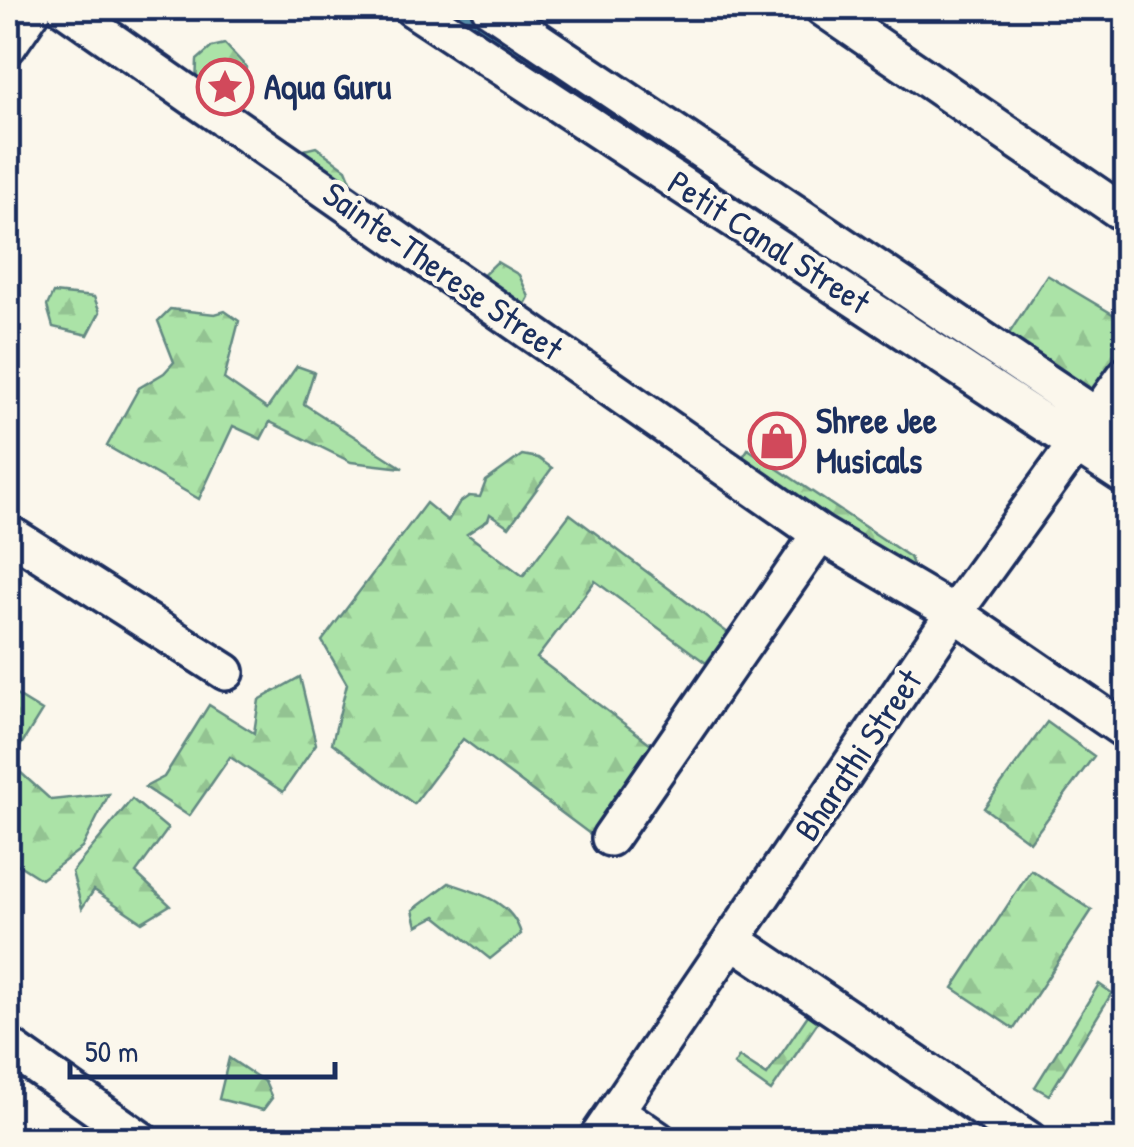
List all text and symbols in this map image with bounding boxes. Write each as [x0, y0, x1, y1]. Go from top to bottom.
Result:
place icon: Aqua Guru [195, 57, 255, 117]
place label: Aqua Guru [264, 63, 391, 111]
street label: Petit Canal Street [659, 159, 880, 325]
street label: Sainte-Therese Street [314, 170, 573, 372]
place label: Shree Jee Musicals [816, 397, 937, 484]
shop icon: Shree Jee Musicals [747, 411, 807, 471]
street label: Bharathi Street [783, 659, 933, 850]
scale bar [70, 1017, 335, 1079]
text: 50 m [85, 1031, 138, 1071]

